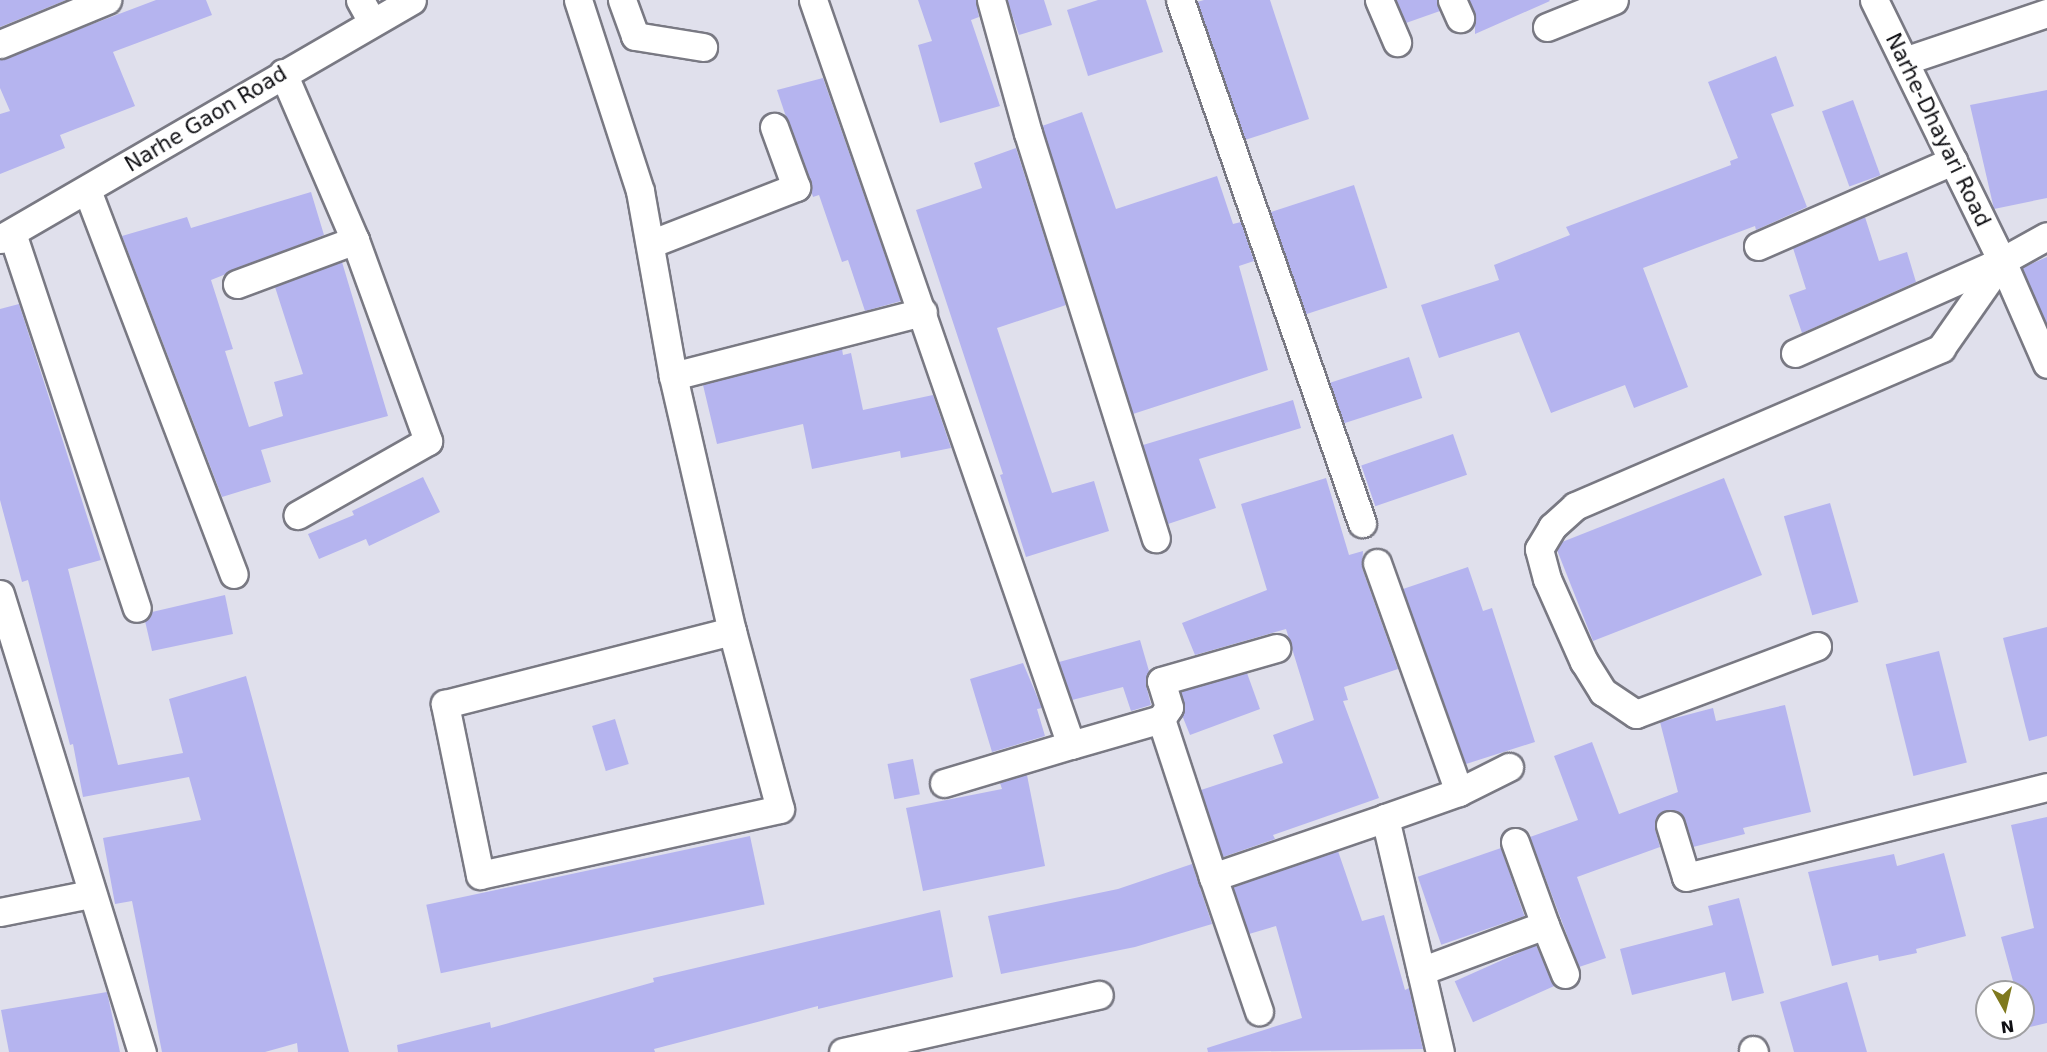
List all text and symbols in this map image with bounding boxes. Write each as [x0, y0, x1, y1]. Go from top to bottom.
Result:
street label: Narhe-Dhayari Road [1880, 29, 1996, 231]
street label: Narhe Gaon Road [120, 61, 292, 177]
north arrow [1975, 980, 2035, 1040]
text: N [1999, 1016, 2015, 1037]

